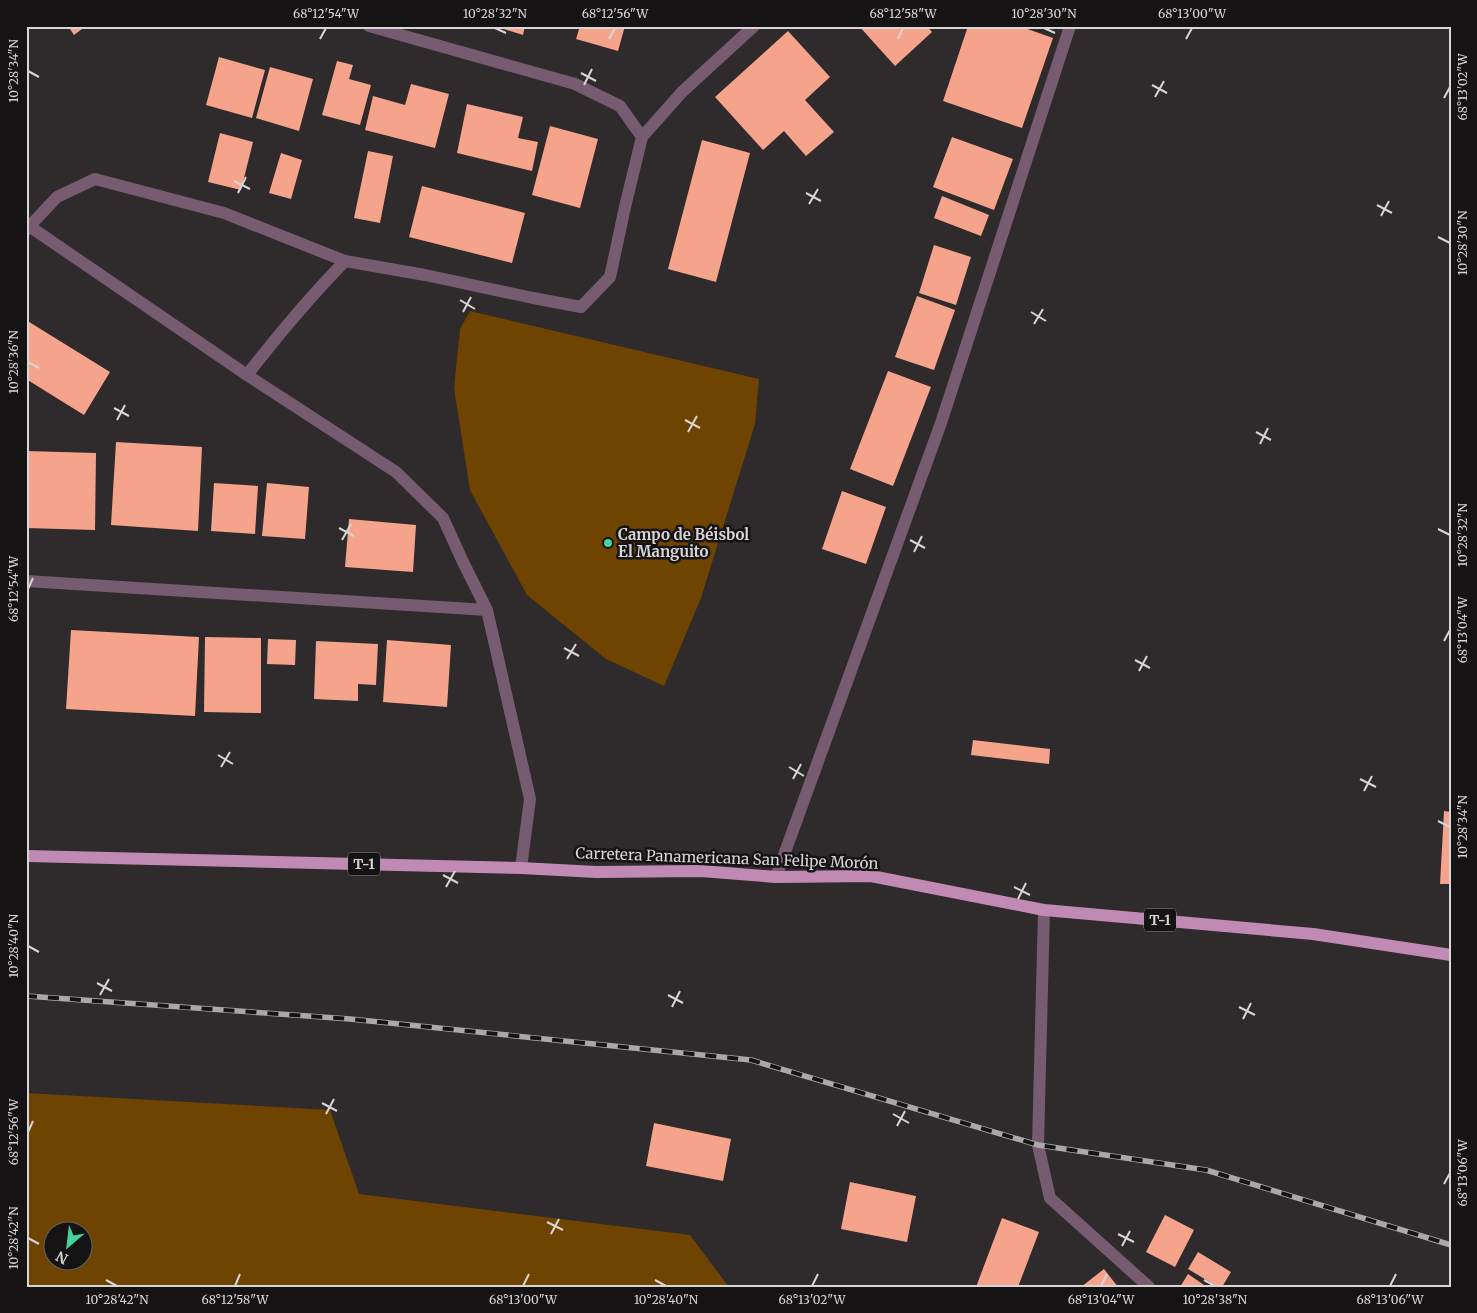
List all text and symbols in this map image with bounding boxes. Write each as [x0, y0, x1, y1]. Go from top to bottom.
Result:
text: 68°12'54"W [293, 6, 360, 21]
text: 10°28'32"N [463, 6, 528, 21]
text: 68°12'56"W [582, 6, 649, 21]
text: 68°12'58"W [870, 6, 938, 21]
text: 10°28'30"N [1012, 6, 1077, 21]
text: 68°13'00"W [1158, 6, 1227, 21]
text: 10°28'34"N [6, 39, 21, 103]
text: 68°13'02"W [1455, 53, 1470, 120]
text: 10°28'30"N [1455, 210, 1470, 275]
text: 10°28'36"N [6, 329, 21, 394]
text: 10°28'32"N [1455, 502, 1470, 567]
place label: Campo de Béisbol El Manguito [618, 525, 749, 561]
marker: Campo de Béisbol El Manguito [602, 537, 614, 549]
text: 68°12'54"W [6, 555, 21, 622]
text: 68°13'04"W [1455, 596, 1470, 663]
text: 10°28'34"N [1455, 795, 1470, 859]
street label: Carretera Panamericana San Felipe Morón [575, 843, 879, 873]
road number: T-1 [348, 852, 380, 876]
road number: T-1 [1144, 908, 1176, 932]
text: 10°28'40"N [6, 913, 21, 978]
text: 68°12'56"W [6, 1098, 21, 1165]
text: 68°13'06"W [1455, 1139, 1470, 1206]
text: 10°28'42"N [6, 1206, 21, 1269]
north arrow [42, 1220, 92, 1270]
text: N [53, 1247, 71, 1268]
text: 10°28'42"N [86, 1292, 149, 1307]
text: 68°12'58"W [202, 1292, 270, 1307]
text: 68°13'00"W [489, 1292, 558, 1307]
text: 10°28'40"N [634, 1292, 699, 1307]
text: 68°13'02"W [779, 1292, 846, 1307]
text: 68°13'04"W [1068, 1292, 1135, 1307]
text: 10°28'38"N [1183, 1292, 1248, 1307]
text: 68°13'06"W [1357, 1292, 1424, 1307]

